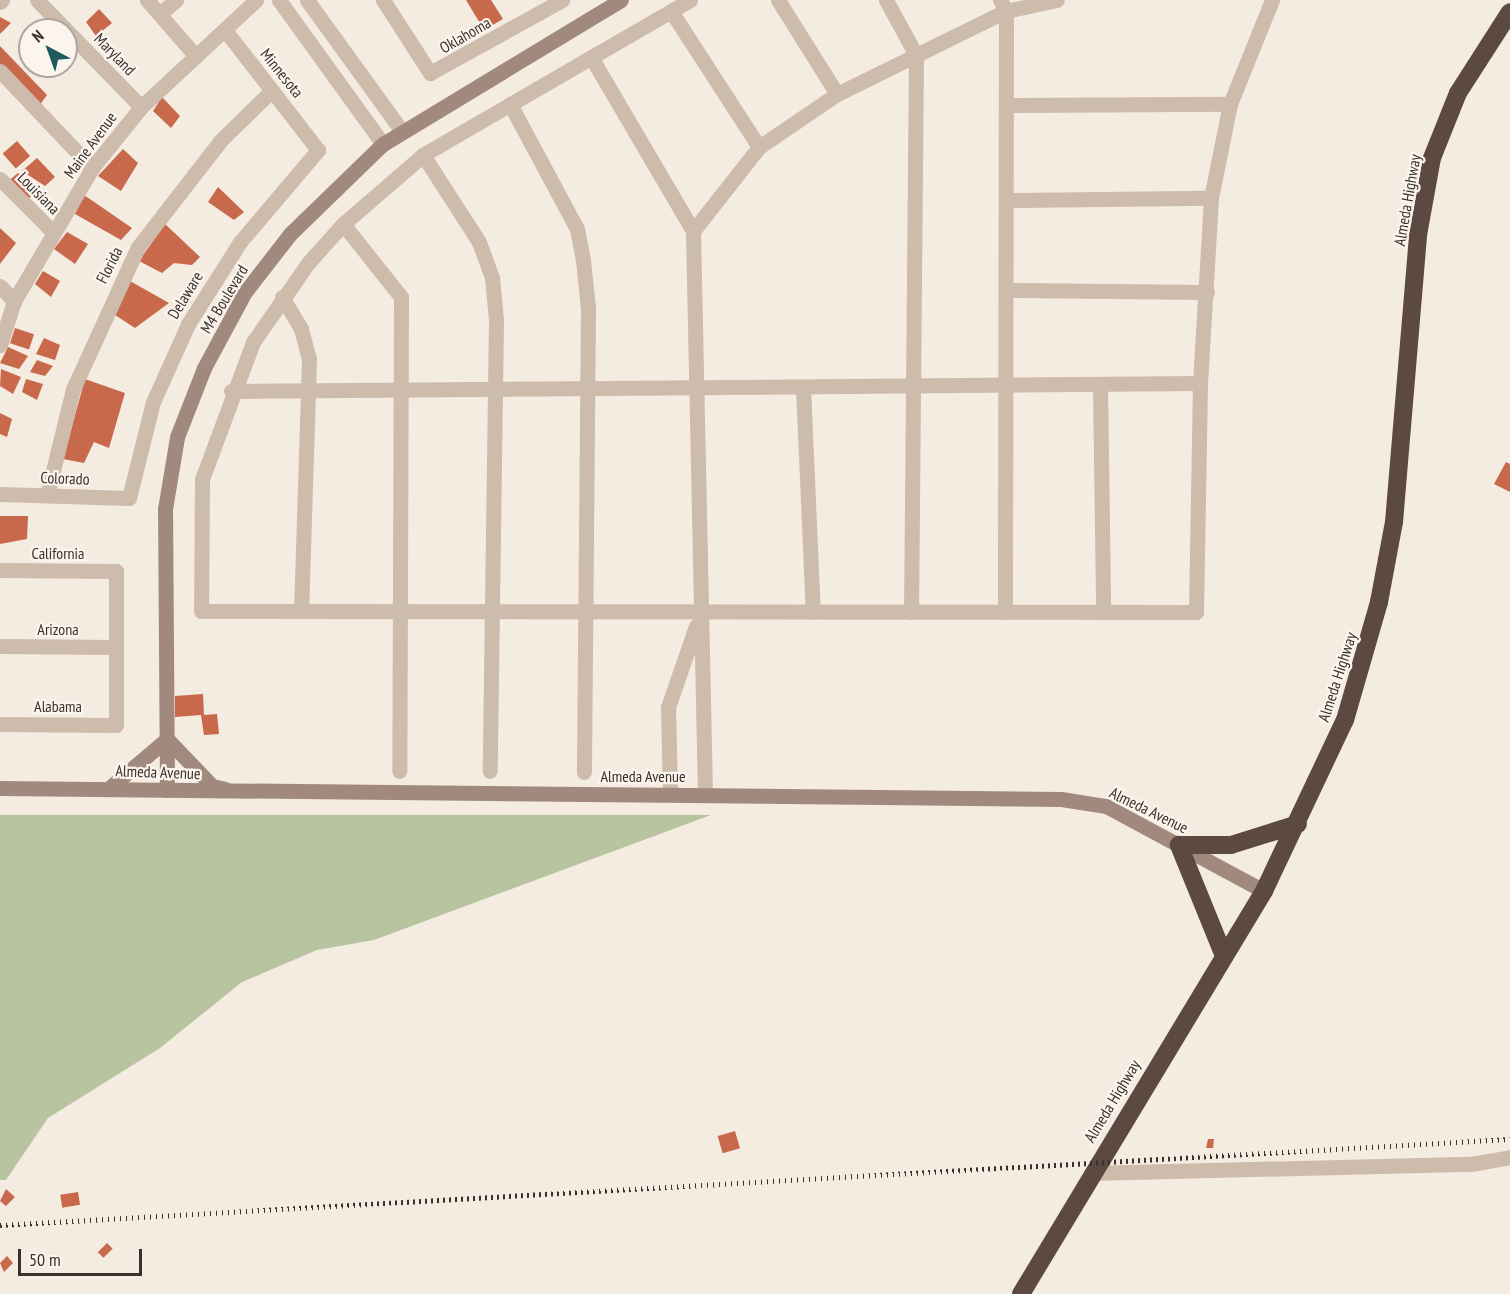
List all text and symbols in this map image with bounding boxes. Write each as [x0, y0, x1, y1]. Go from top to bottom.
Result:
street label: Oklahoma [436, 13, 494, 57]
north arrow [18, 18, 78, 78]
text: N [28, 26, 47, 46]
street label: Maryland [90, 29, 140, 79]
street label: Minnesota [256, 45, 308, 101]
street label: Maine Avenue [59, 108, 121, 182]
street label: Almeda Highway [1389, 153, 1425, 247]
street label: Louisiana [14, 168, 64, 218]
street label: Florida [92, 244, 126, 286]
street label: M4 Boulevard [196, 261, 252, 337]
street label: Delaware [163, 268, 207, 322]
street label: Colorado [40, 468, 90, 488]
street label: California [32, 543, 84, 563]
street label: Arizona [37, 619, 79, 639]
street label: Almeda Highway [1314, 630, 1360, 724]
street label: Alabama [34, 696, 82, 716]
street label: Almeda Avenue [115, 761, 201, 783]
street label: Almeda Avenue [600, 766, 686, 786]
street label: Almeda Avenue [1106, 783, 1192, 837]
street label: Almeda Highway [1080, 1056, 1144, 1146]
scale bar [21, 1237, 146, 1275]
text: 50 m [29, 1248, 61, 1271]

